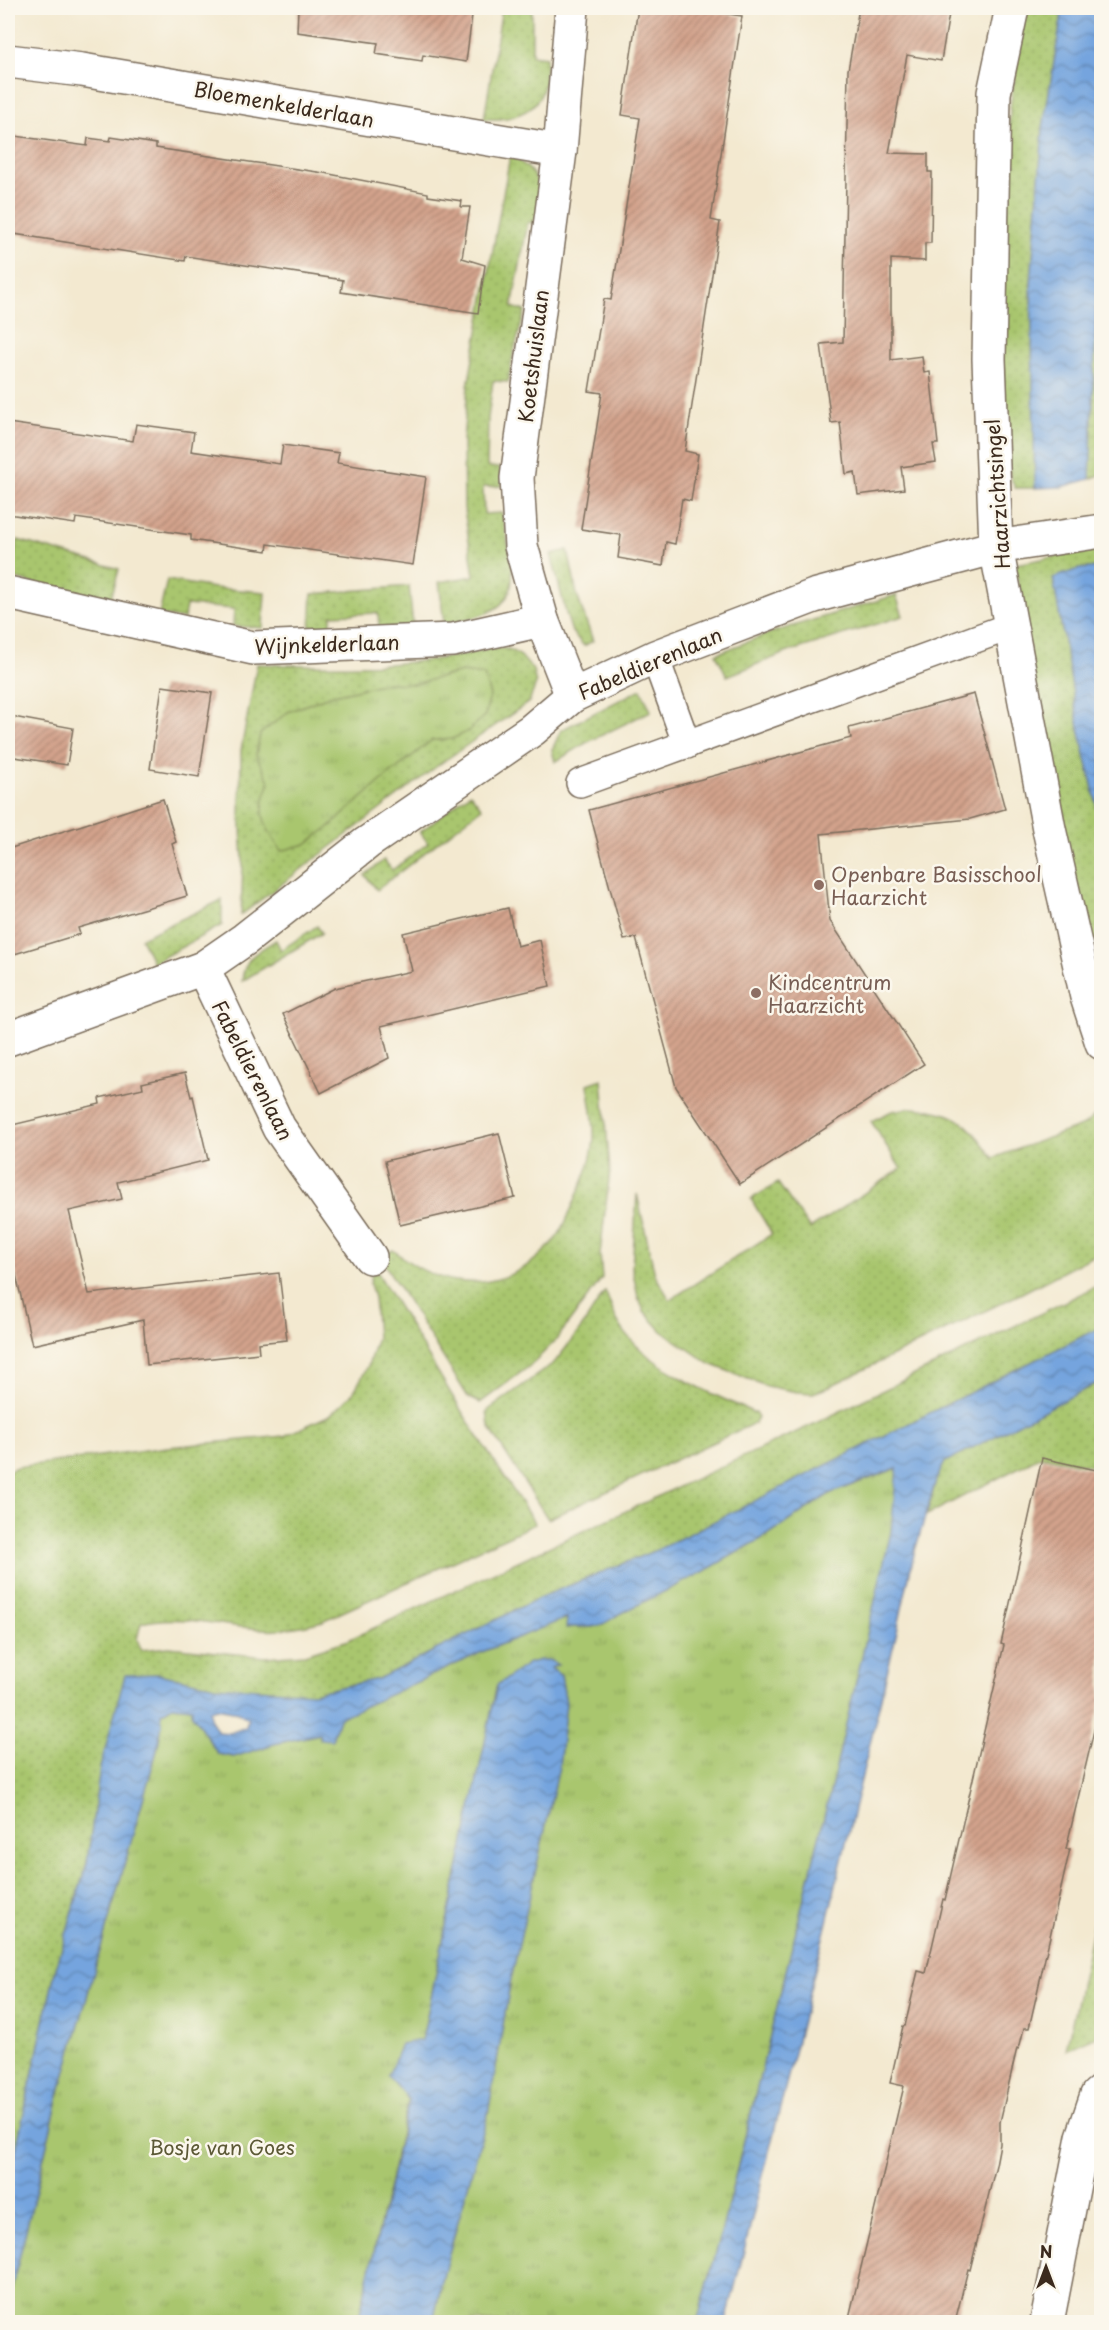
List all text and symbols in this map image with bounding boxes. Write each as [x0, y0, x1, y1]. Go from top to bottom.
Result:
street label: Bloemenkelderlaan [191, 73, 377, 135]
street label: Koetshuislaan [510, 288, 556, 424]
street label: Haarzichtsingel [977, 418, 1017, 570]
street label: Fabeldierenlaan [573, 619, 727, 707]
street label: Wijnkelderlaan [254, 626, 400, 662]
place label: Openbare Basisschool Haarzicht [831, 859, 1042, 912]
marker: Openbare Basisschool Haarzicht [812, 878, 826, 892]
place label: Kindcentrum Haarzicht [768, 967, 891, 1020]
marker: Kindcentrum Haarzicht [749, 986, 763, 1000]
street label: Fabeldierenlaan [205, 995, 301, 1145]
park label: Bosje van Goes [149, 2132, 295, 2162]
north arrow [1016, 2237, 1076, 2297]
text: N [1040, 2239, 1052, 2263]

